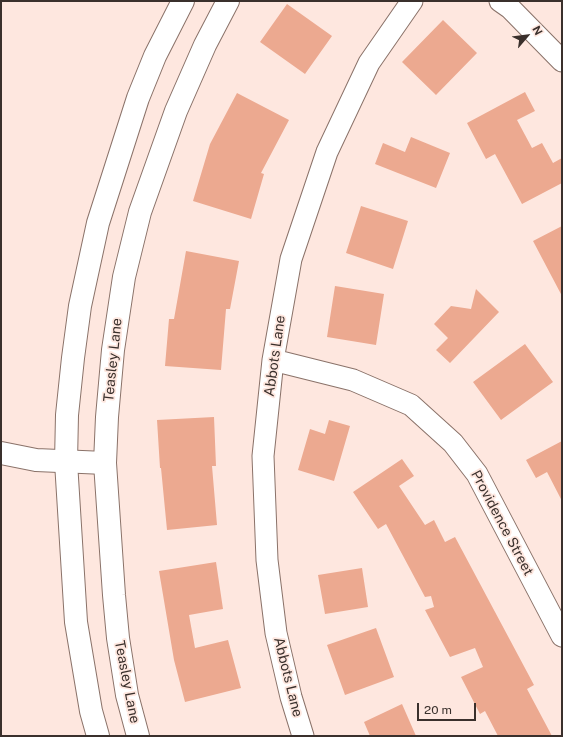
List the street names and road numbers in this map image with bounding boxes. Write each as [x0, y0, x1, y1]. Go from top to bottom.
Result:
street label: Abbots Lane [261, 314, 289, 398]
street label: Teasley Lane [100, 317, 126, 403]
street label: Providence Street [467, 468, 537, 578]
street label: Abbots Lane [270, 635, 306, 719]
street label: Teasley Lane [111, 639, 143, 725]

